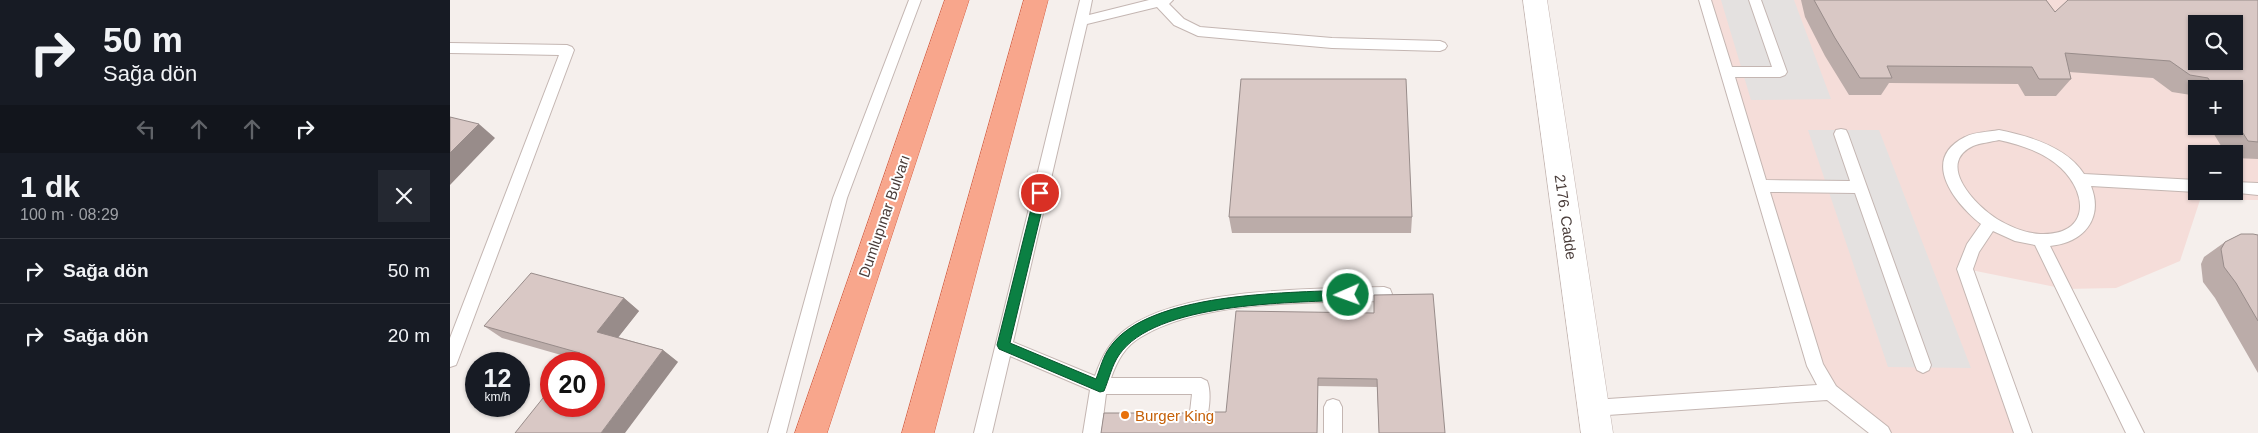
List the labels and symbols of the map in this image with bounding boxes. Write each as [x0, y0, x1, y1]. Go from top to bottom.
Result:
street label: Dumlupınar Bulvarı [855, 153, 913, 279]
pin [1019, 172, 1061, 214]
street label: 2176. Cadde [1552, 173, 1580, 261]
position arrow [1321, 268, 1373, 320]
speed limit sign: 20 [540, 352, 605, 417]
place label: Burger King [1135, 407, 1214, 424]
marker: Burger King [1119, 409, 1131, 421]

